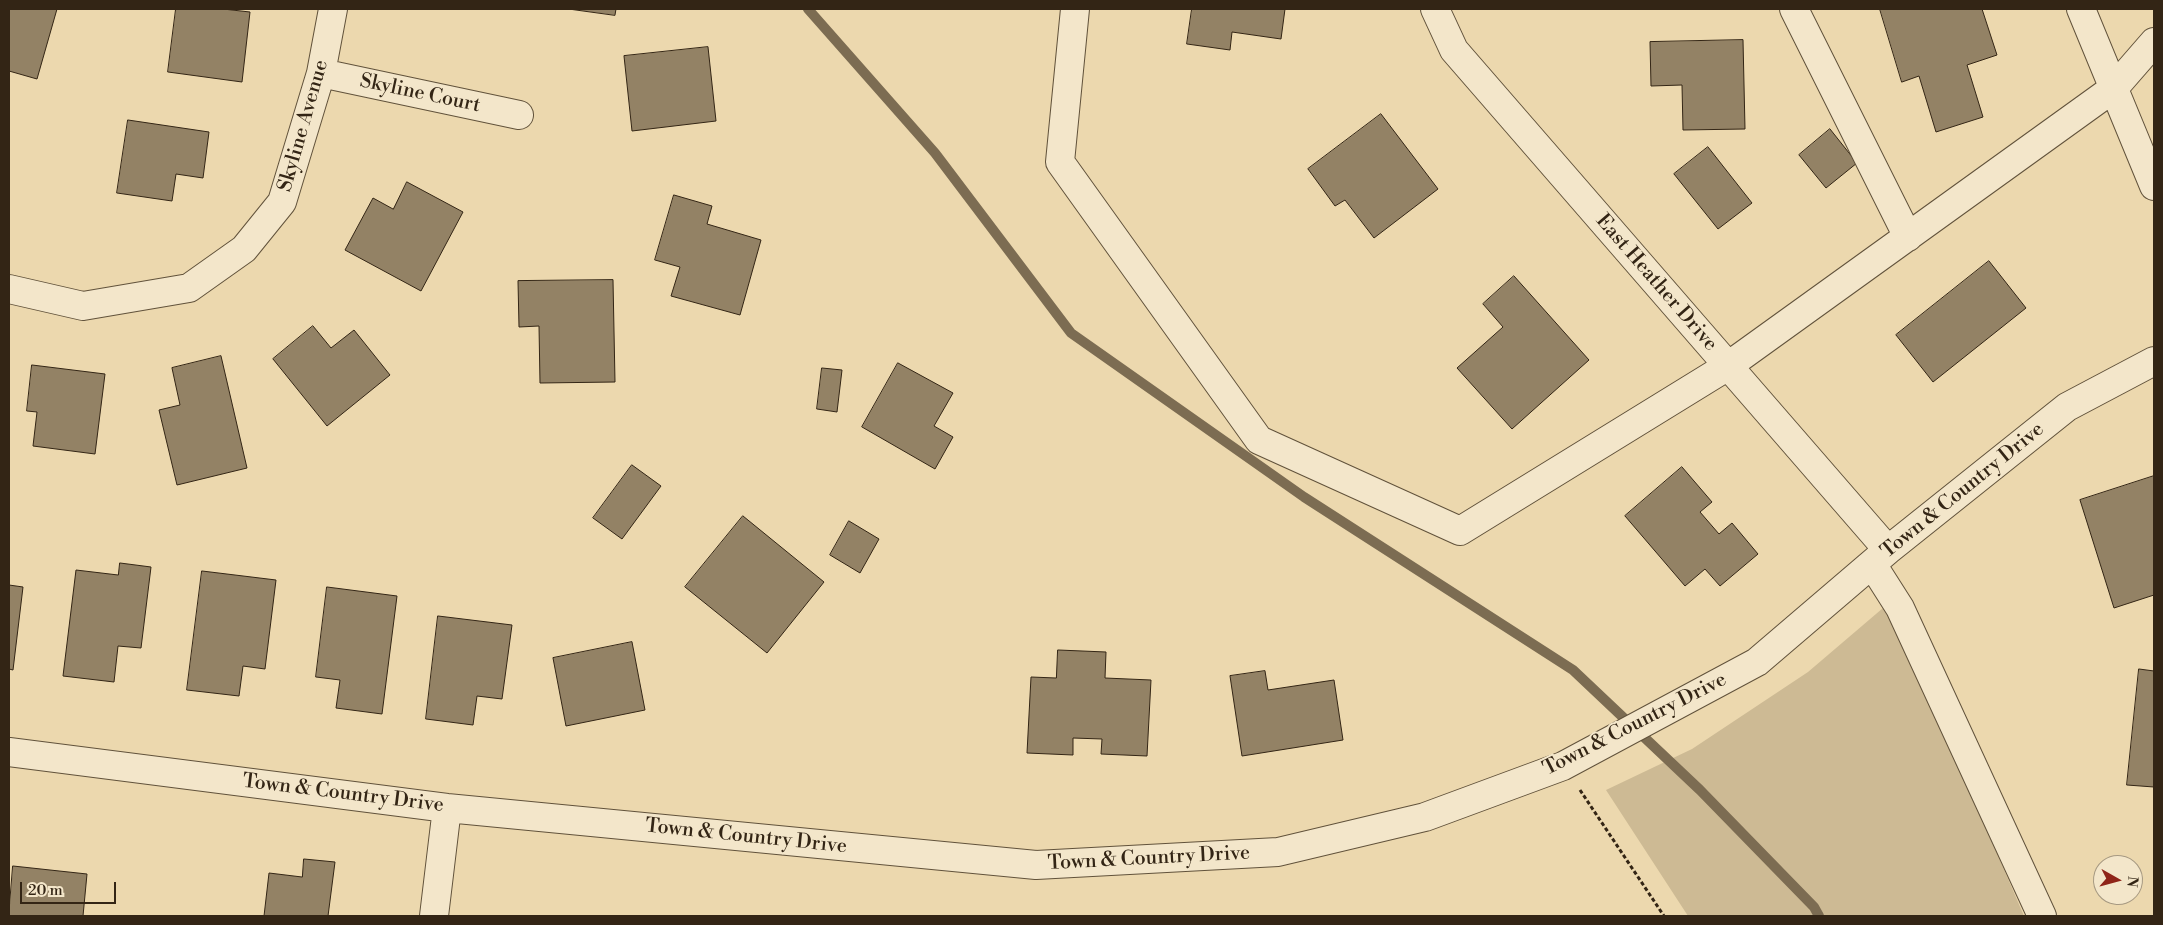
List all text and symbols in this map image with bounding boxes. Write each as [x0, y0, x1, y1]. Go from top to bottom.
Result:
street label: Skyline Avenue [274, 57, 334, 195]
street label: Skyline Court [357, 70, 483, 118]
street label: East Heather Drive [1590, 210, 1722, 356]
street label: Town & Country Drive [1877, 418, 2049, 564]
street label: Town & Country Drive [1539, 668, 1731, 782]
street label: Town & Country Drive [241, 770, 445, 818]
street label: Town & Country Drive [644, 814, 848, 860]
street label: Town & Country Drive [1047, 842, 1251, 876]
north arrow [2093, 855, 2143, 905]
scale bar [22, 872, 119, 904]
text: N [2122, 875, 2142, 888]
text: 20 m [28, 881, 63, 900]

